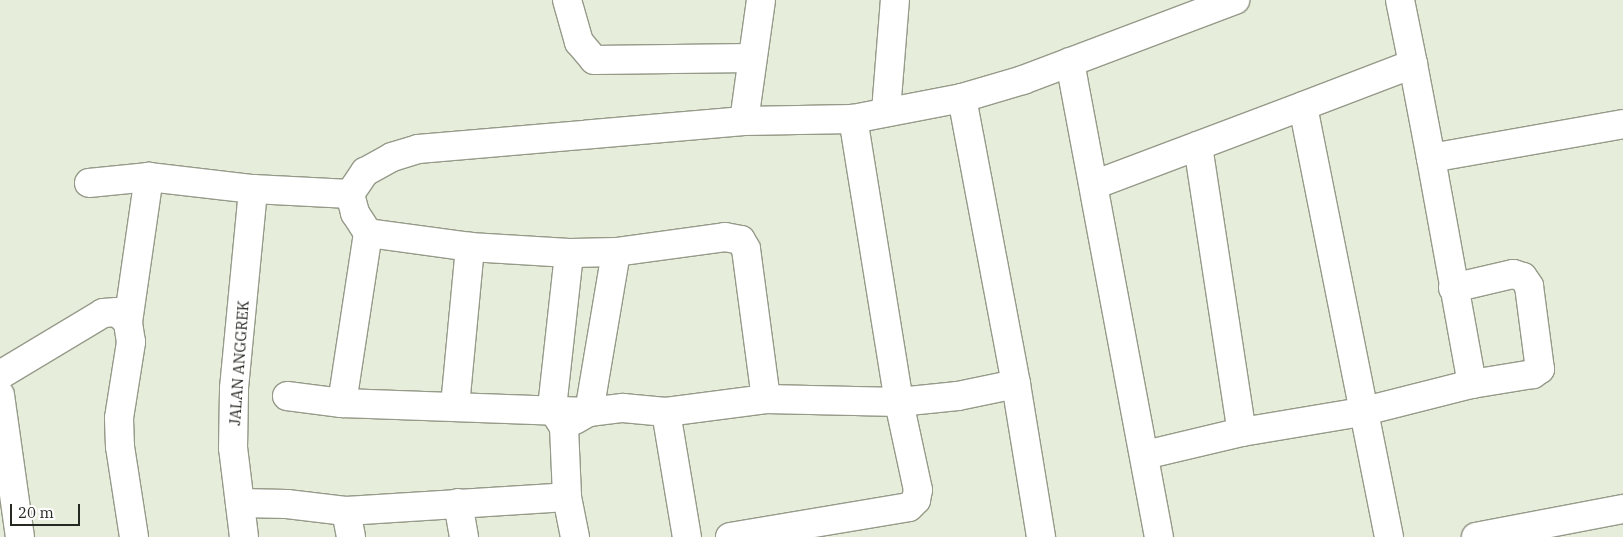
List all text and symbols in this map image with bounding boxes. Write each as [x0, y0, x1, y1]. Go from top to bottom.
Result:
street label: JALAN ANGGREK [226, 300, 252, 426]
scale bar [12, 494, 82, 526]
text: 20 m [18, 503, 54, 522]

